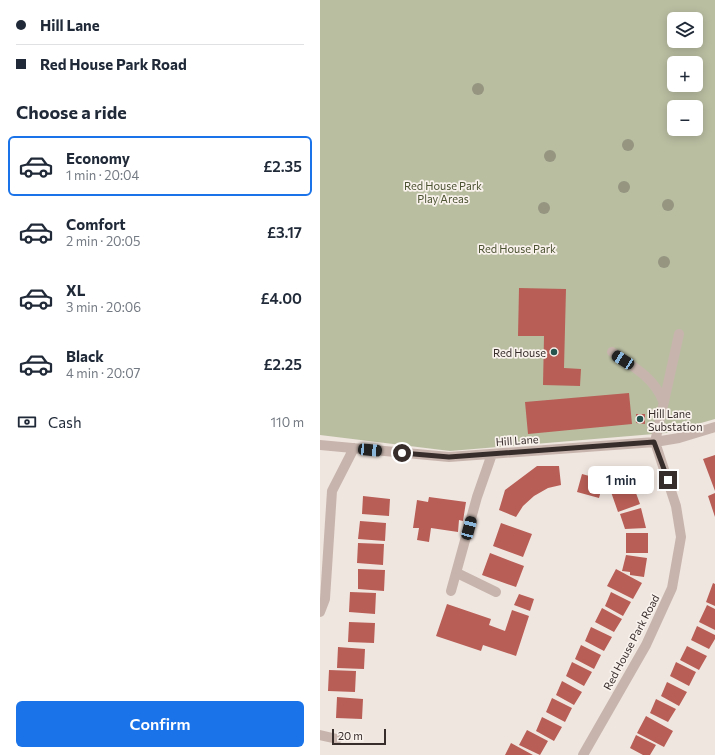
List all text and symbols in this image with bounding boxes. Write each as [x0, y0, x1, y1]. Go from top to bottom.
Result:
map controls [667, 12, 703, 136]
button: layers [667, 12, 703, 48]
text: Hill Lane [40, 16, 100, 34]
text: Red House Park Road [40, 55, 187, 73]
button: + [667, 56, 703, 92]
button: − [667, 100, 703, 136]
text: Choose a ride [16, 101, 127, 123]
icon: car [18, 148, 54, 184]
text: Economy [66, 149, 130, 167]
text: £2.35 [263, 157, 302, 175]
text: 1 min · 20:04 [66, 167, 139, 183]
park label: Red House Park Play Areas [404, 179, 482, 205]
icon: car [18, 214, 54, 250]
text: Comfort [66, 215, 126, 233]
text: £3.17 [267, 223, 302, 241]
text: 2 min · 20:05 [66, 233, 141, 249]
park label: Red House Park [478, 242, 556, 255]
icon: car [18, 280, 54, 316]
text: XL [66, 281, 85, 299]
text: £4.00 [261, 289, 302, 307]
text: 3 min · 20:06 [66, 299, 141, 315]
icon: car [18, 346, 54, 382]
place label: Red House [493, 346, 546, 359]
text: Black [66, 347, 104, 365]
marker: Red House [549, 347, 559, 357]
car [610, 348, 636, 372]
text: £2.25 [264, 355, 302, 373]
text: 4 min · 20:07 [66, 365, 141, 381]
place label: Hill Lane Substation [648, 407, 702, 433]
icon: cash [16, 411, 38, 433]
text: Cash [48, 413, 82, 431]
text: 110 m [271, 414, 304, 430]
marker: Hill Lane Substation [635, 414, 645, 424]
street label: Hill Lane [495, 432, 539, 448]
car [358, 443, 382, 457]
route start [393, 444, 411, 462]
callout: 1 min [588, 466, 654, 494]
route end [659, 471, 677, 489]
text: 1 min [606, 472, 636, 488]
car [460, 515, 478, 541]
street label: Red House Park Road [600, 592, 662, 692]
button: Confirm [16, 701, 304, 747]
scale bar [332, 727, 386, 746]
text: 20 m [338, 729, 363, 742]

